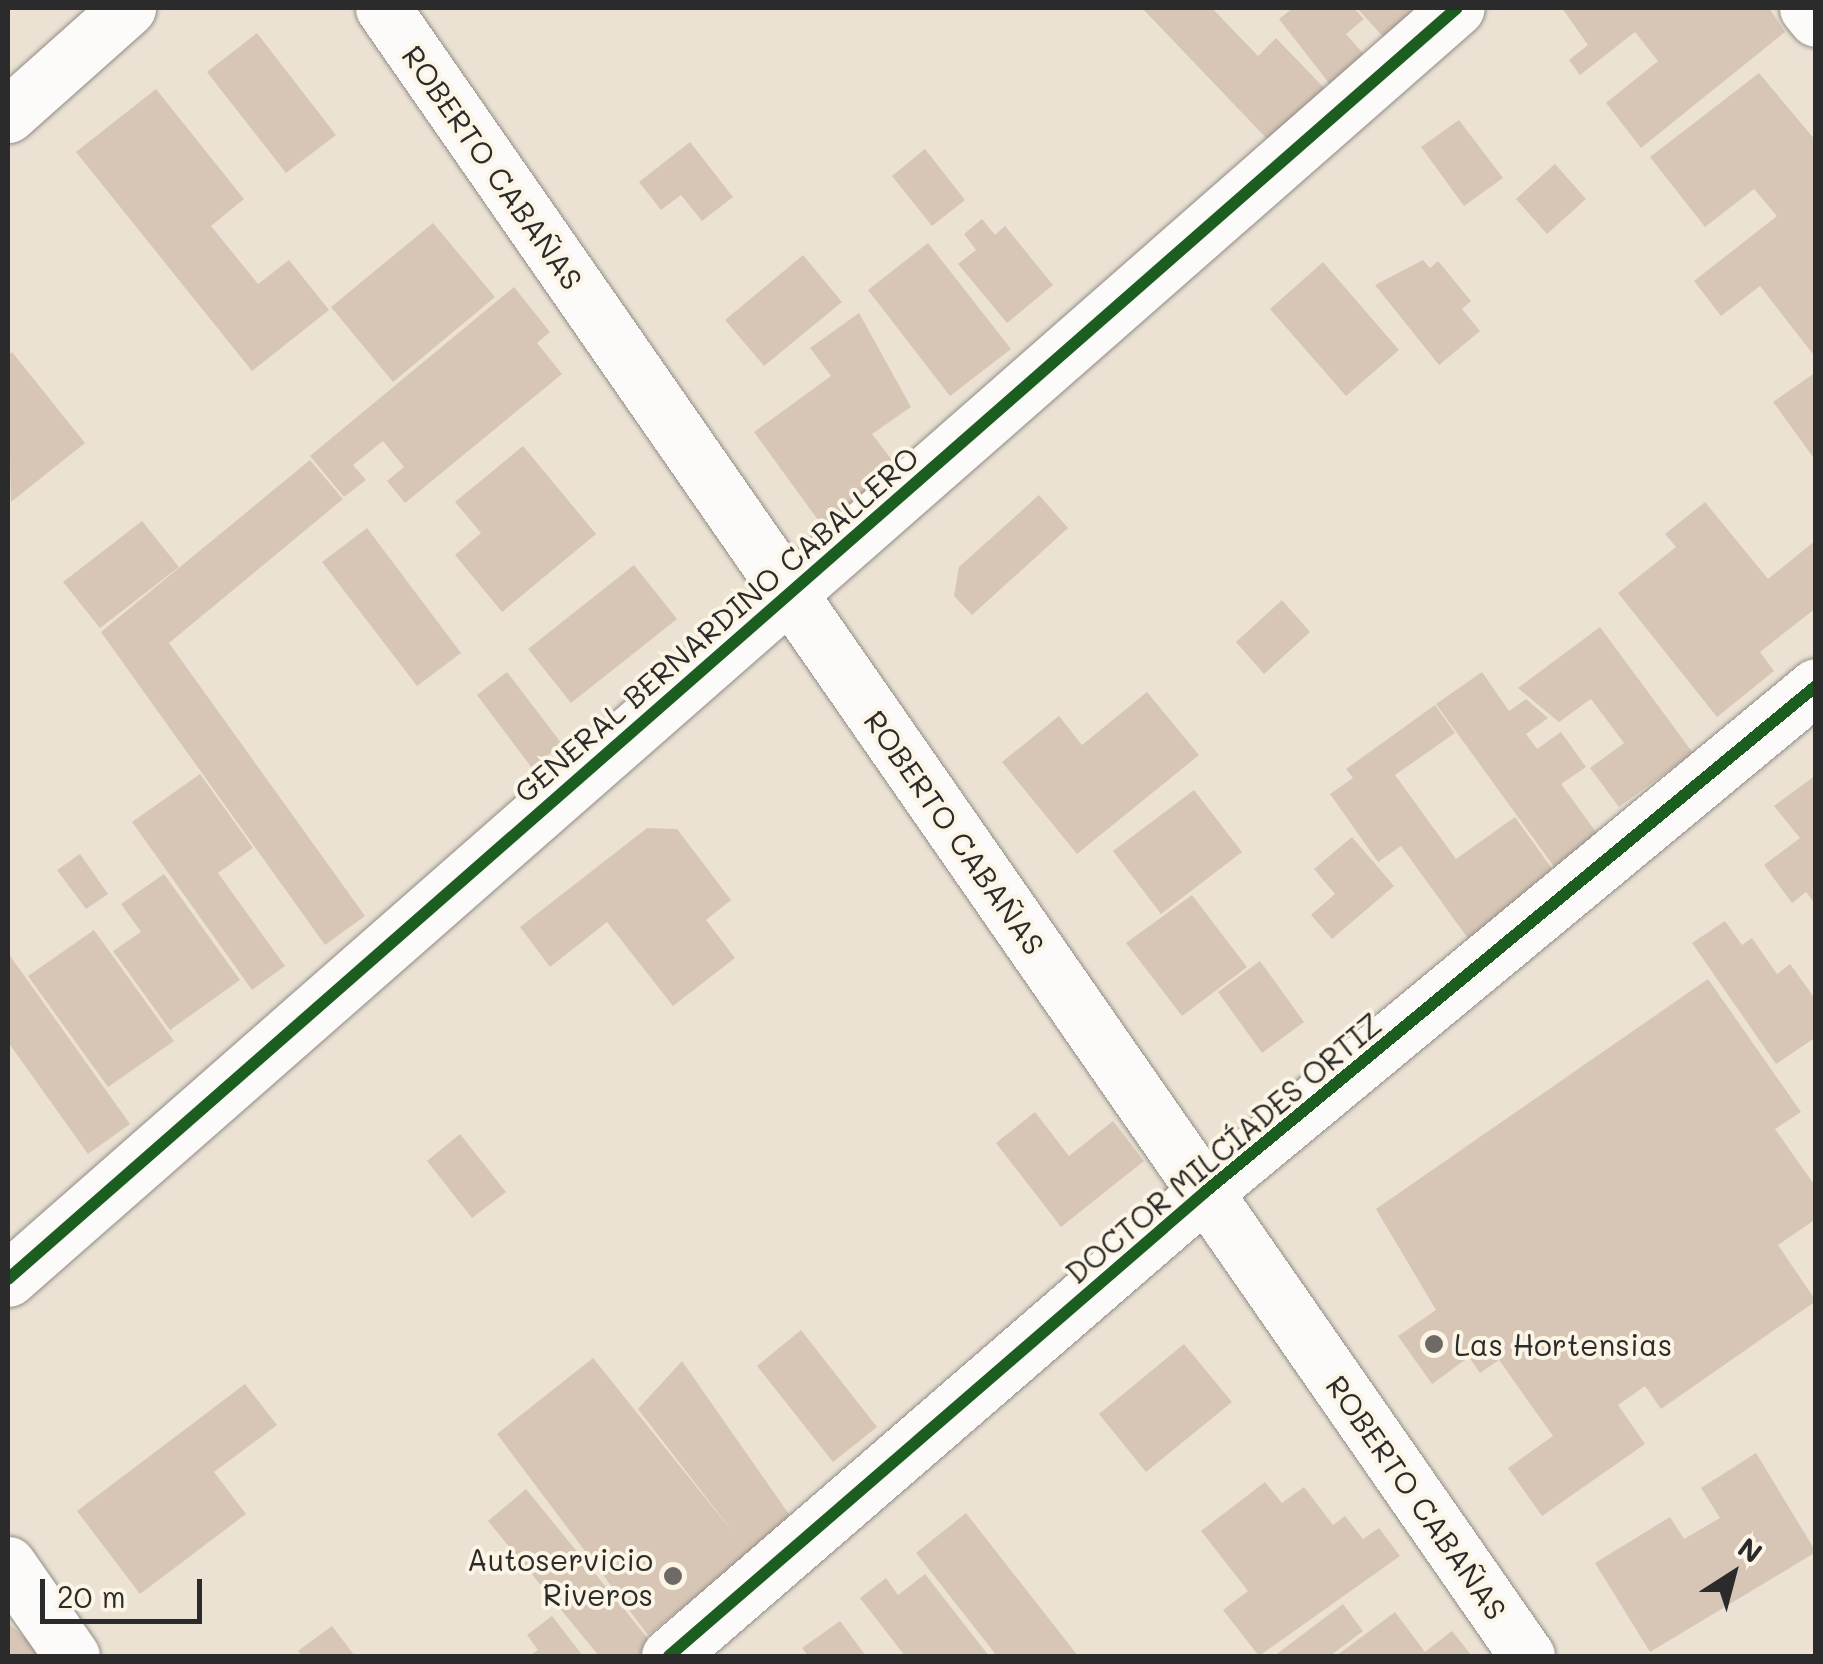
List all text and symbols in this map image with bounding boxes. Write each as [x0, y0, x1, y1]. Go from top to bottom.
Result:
street label: ROBERTO CABAÑAS [395, 38, 591, 296]
street label: GENERAL BERNARDINO CABALLERO [507, 439, 925, 809]
street label: ROBERTO CABAÑAS [857, 703, 1053, 961]
street label: DOCTOR MILCÍADES ORTIZ [1058, 1005, 1388, 1291]
place label: Las Hortensias [1454, 1326, 1672, 1362]
marker: Las Hortensias [1423, 1333, 1445, 1355]
street label: ROBERTO CABAÑAS [1319, 1368, 1515, 1626]
north arrow [1683, 1524, 1783, 1624]
text: N [1731, 1529, 1770, 1571]
place label: Autoservicio Riveros [467, 1541, 653, 1612]
scale bar [45, 1559, 208, 1621]
marker: Autoservicio Riveros [662, 1565, 684, 1587]
text: 20 m [57, 1576, 126, 1616]

